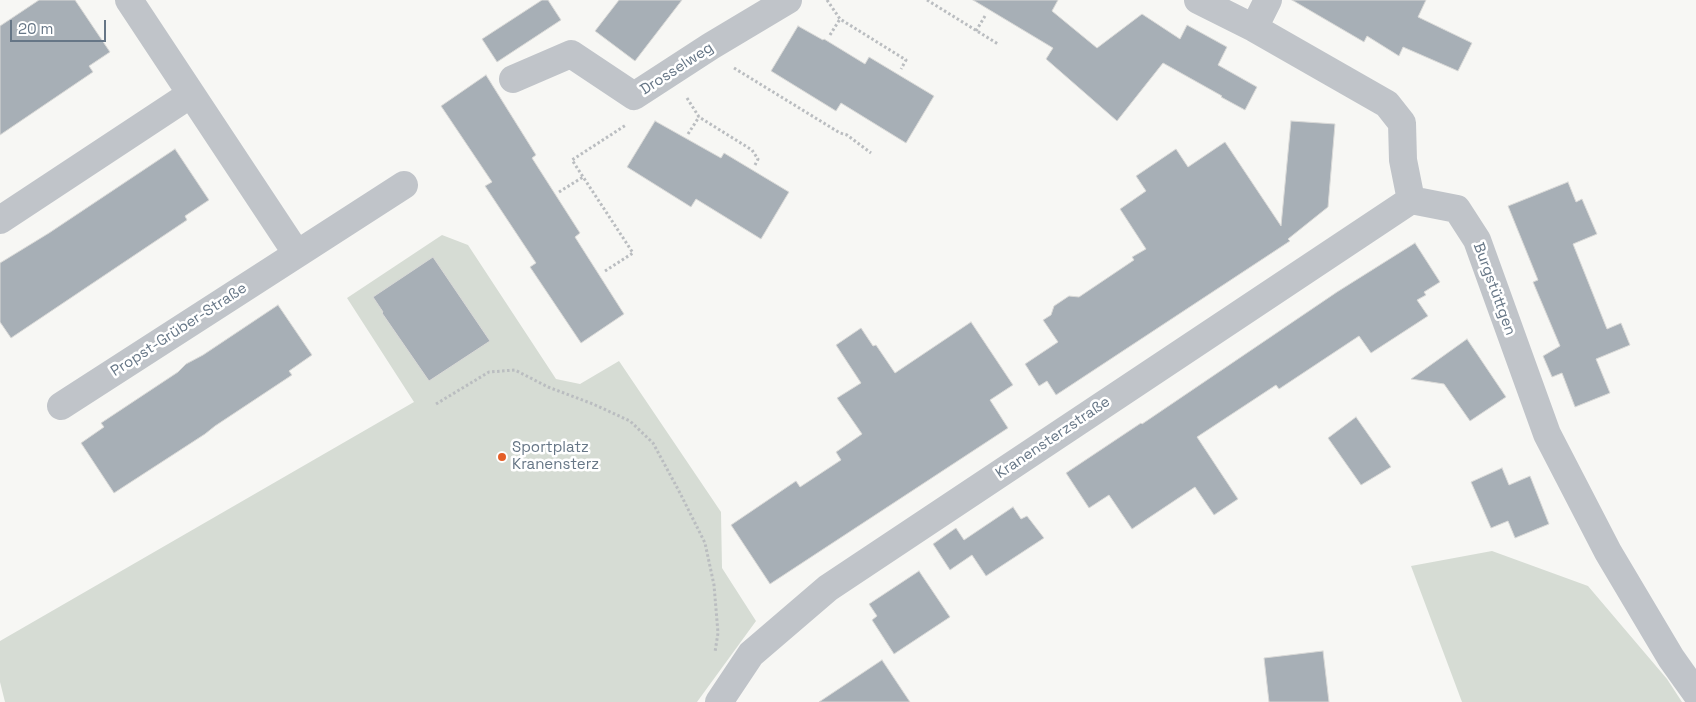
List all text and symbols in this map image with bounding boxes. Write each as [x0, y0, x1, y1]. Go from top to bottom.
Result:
scale bar [12, 10, 109, 42]
text: 20 m [18, 19, 53, 38]
street label: Drosselweg [637, 39, 717, 99]
street label: Burgstüttgen [1469, 240, 1519, 338]
street label: Propst-Grüber-Straße [108, 279, 250, 381]
street label: Kranensterzstraße [992, 393, 1114, 483]
place label: Sportplatz Kranensterz [512, 439, 599, 474]
marker: Sportplatz Kranensterz [496, 451, 508, 463]

